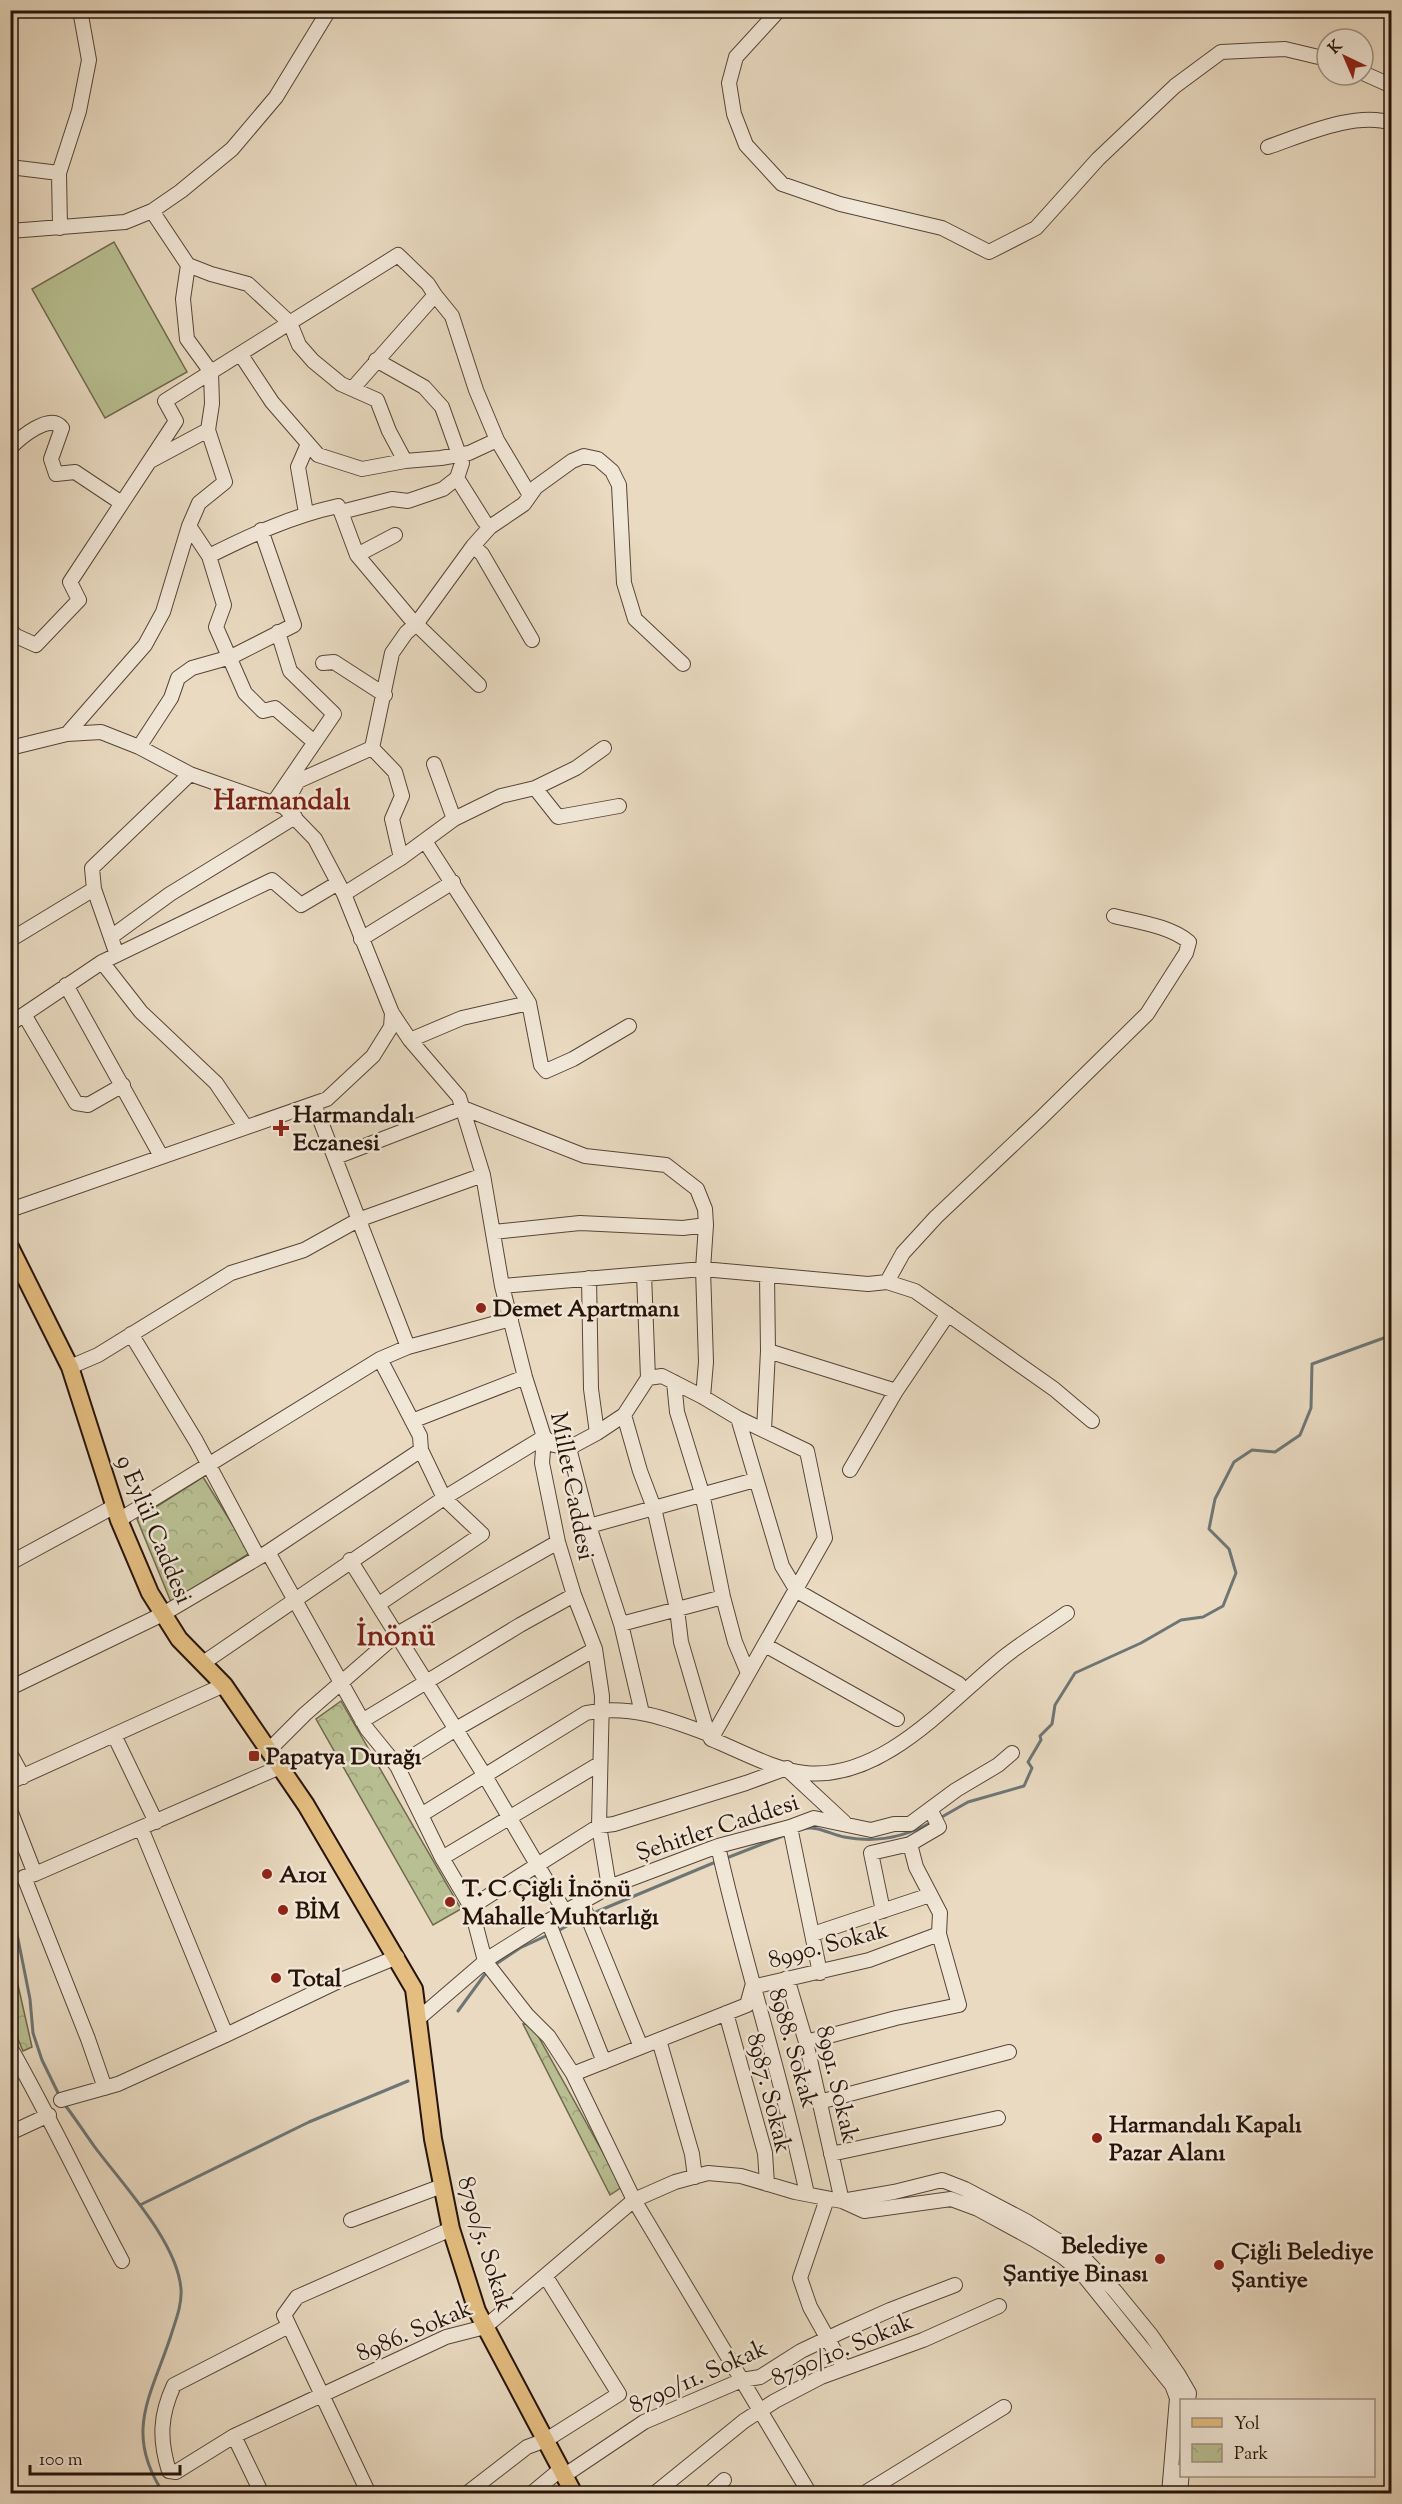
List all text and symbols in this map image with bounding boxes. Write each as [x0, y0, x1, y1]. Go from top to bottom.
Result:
north arrow [1315, 27, 1375, 87]
text: K [1324, 35, 1349, 60]
district label: Harmandalı [214, 783, 351, 822]
place label: Harmandalı Eczanesi [293, 1099, 415, 1161]
marker: Harmandalı Eczanesi [274, 1121, 288, 1135]
place label: Demet Apartmanı [493, 1293, 680, 1327]
marker: Demet Apartmanı [474, 1301, 488, 1315]
street label: Millet Caddesi [540, 1409, 602, 1564]
street label: 9 Eylül Caddesi [106, 1450, 200, 1610]
district label: İnönü [357, 1616, 436, 1659]
place label: Papatya Durağı [266, 1741, 422, 1775]
marker: Papatya Durağı [247, 1749, 261, 1763]
street label: Şehitler Caddesi [632, 1786, 804, 1871]
place label: A101 [279, 1859, 328, 1893]
marker: A101 [260, 1867, 274, 1881]
place label: T. C Çiğli İnönü Mahalle Muhtarlığı [462, 1873, 659, 1935]
place label: BİM [295, 1895, 341, 1929]
marker: T. C Çiğli İnönü Mahalle Muhtarlığı [443, 1895, 457, 1909]
marker: BİM [276, 1903, 290, 1917]
street label: 8990. Sokak [765, 1914, 892, 1978]
place label: Total [288, 1963, 342, 1997]
marker: Total [269, 1971, 283, 1985]
street label: 8988. Sokak [759, 1985, 825, 2112]
street label: 8991. Sokak [806, 2023, 866, 2146]
street label: 8987. Sokak [737, 2030, 799, 2157]
place label: Harmandalı Kapalı Pazar Alanı [1109, 2109, 1302, 2171]
marker: Harmandalı Kapalı Pazar Alanı [1090, 2131, 1104, 2145]
street label: 8790/5. Sokak [447, 2173, 521, 2316]
place label: Belediye Şantiye Binası [1003, 2230, 1148, 2292]
place label: Çiğli Belediye Şantiye [1231, 2236, 1374, 2298]
marker: Belediye Şantiye Binası [1153, 2252, 1167, 2266]
marker: Çiğli Belediye Şantiye [1212, 2258, 1226, 2272]
street label: 8986. Sokak [352, 2292, 478, 2371]
street label: 8790/10. Sokak [766, 2306, 919, 2396]
street label: 8790/11. Sokak [624, 2332, 773, 2423]
legend [1180, 2399, 1375, 2477]
text: Yol [1234, 2412, 1260, 2438]
scale bar [30, 2438, 180, 2476]
text: Park [1234, 2442, 1269, 2468]
text: 100 m [39, 2448, 83, 2474]

